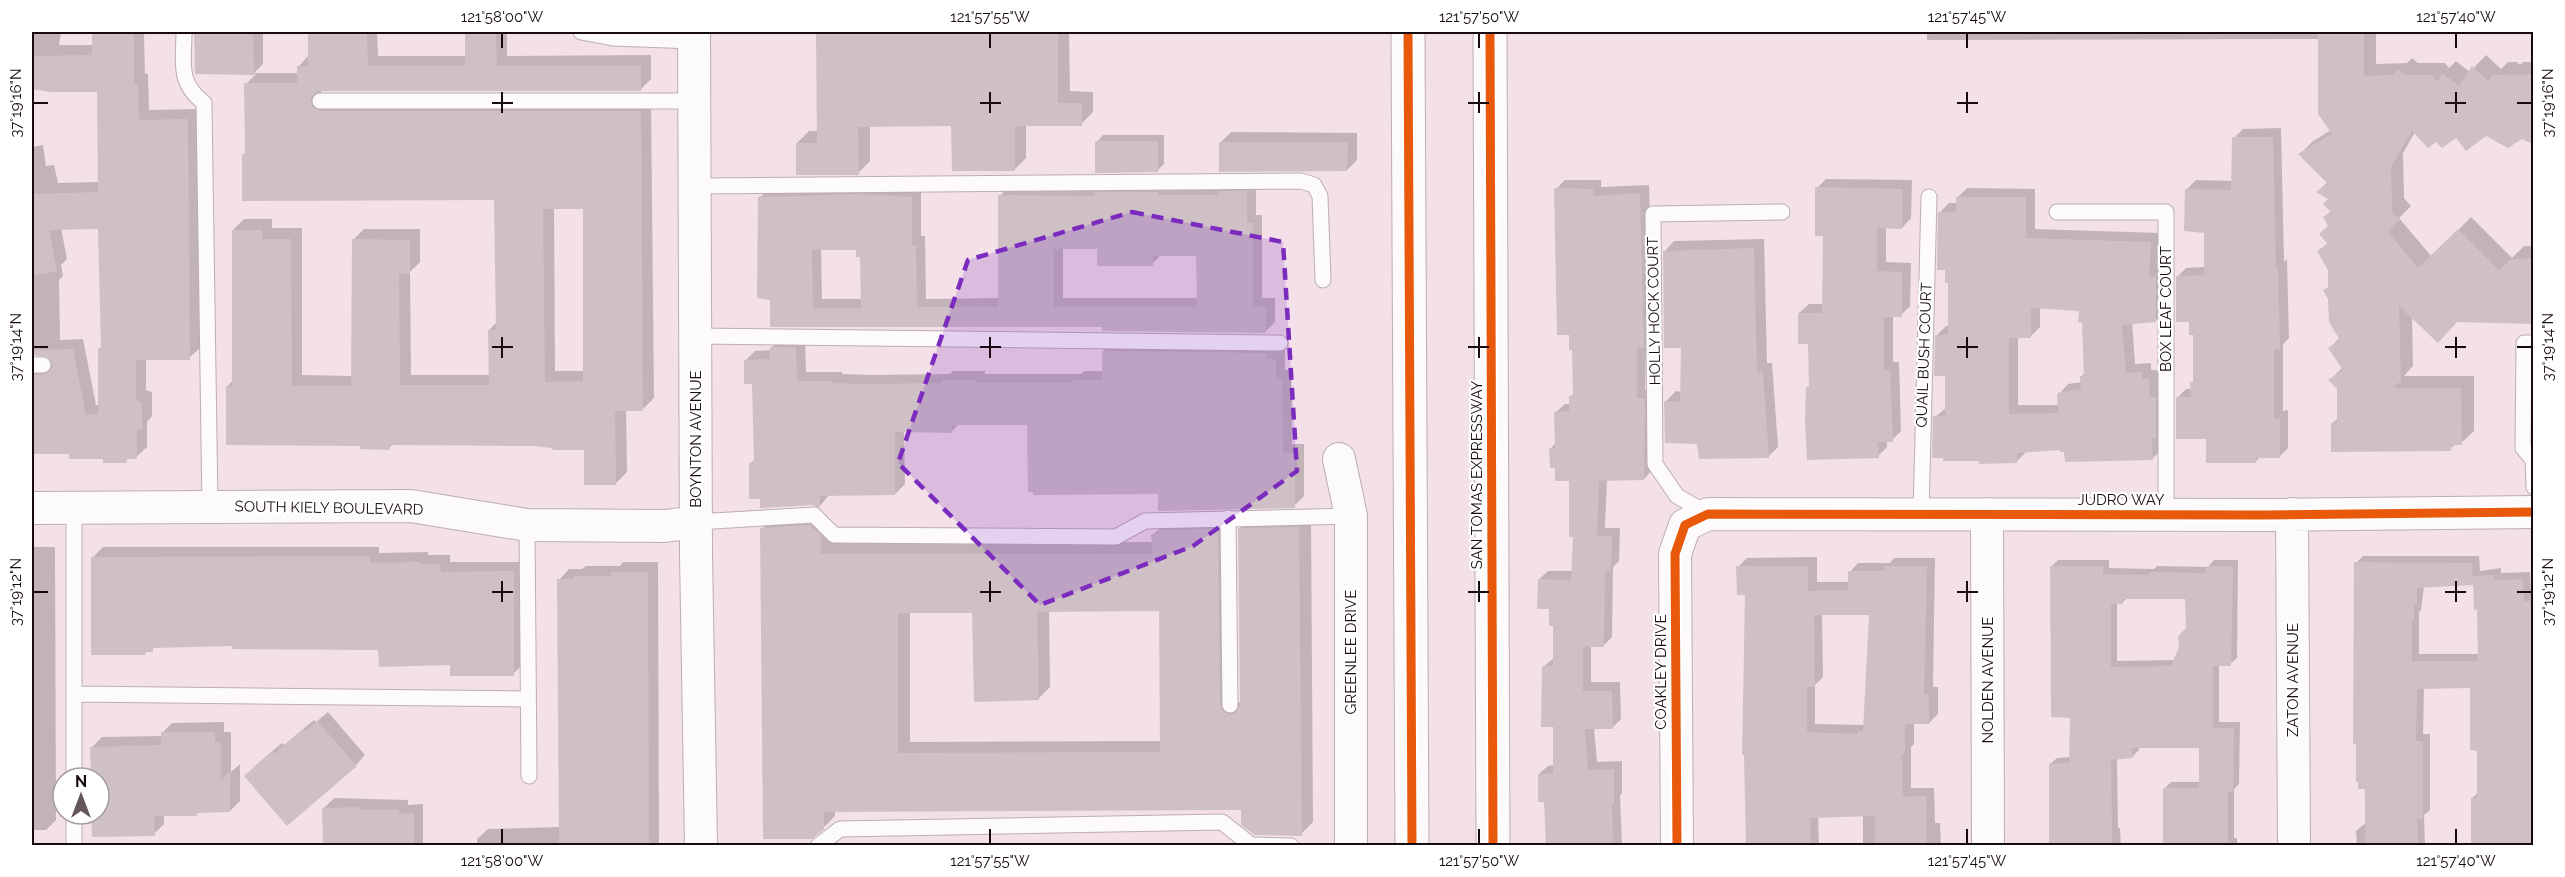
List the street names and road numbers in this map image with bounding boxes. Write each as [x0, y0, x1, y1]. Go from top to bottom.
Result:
street label: HOLLY HOCK COURT [1644, 237, 1664, 385]
street label: BOX LEAF COURT [2157, 246, 2175, 372]
street label: QUAIL BUSH COURT [1912, 282, 1936, 428]
street label: BOYNTON AVENUE [687, 370, 705, 508]
street label: SAN TOMAS EXPRESSWAY [1468, 381, 1486, 569]
street label: JUDRO WAY [2077, 491, 2165, 509]
street label: SOUTH KIELY BOULEVARD [234, 497, 424, 519]
street label: GREENLEE DRIVE [1342, 590, 1360, 714]
street label: COAKLEY DRIVE [1652, 614, 1670, 730]
street label: NOLDEN AVENUE [1979, 616, 1997, 744]
street label: ZATON AVENUE [2284, 623, 2302, 737]

